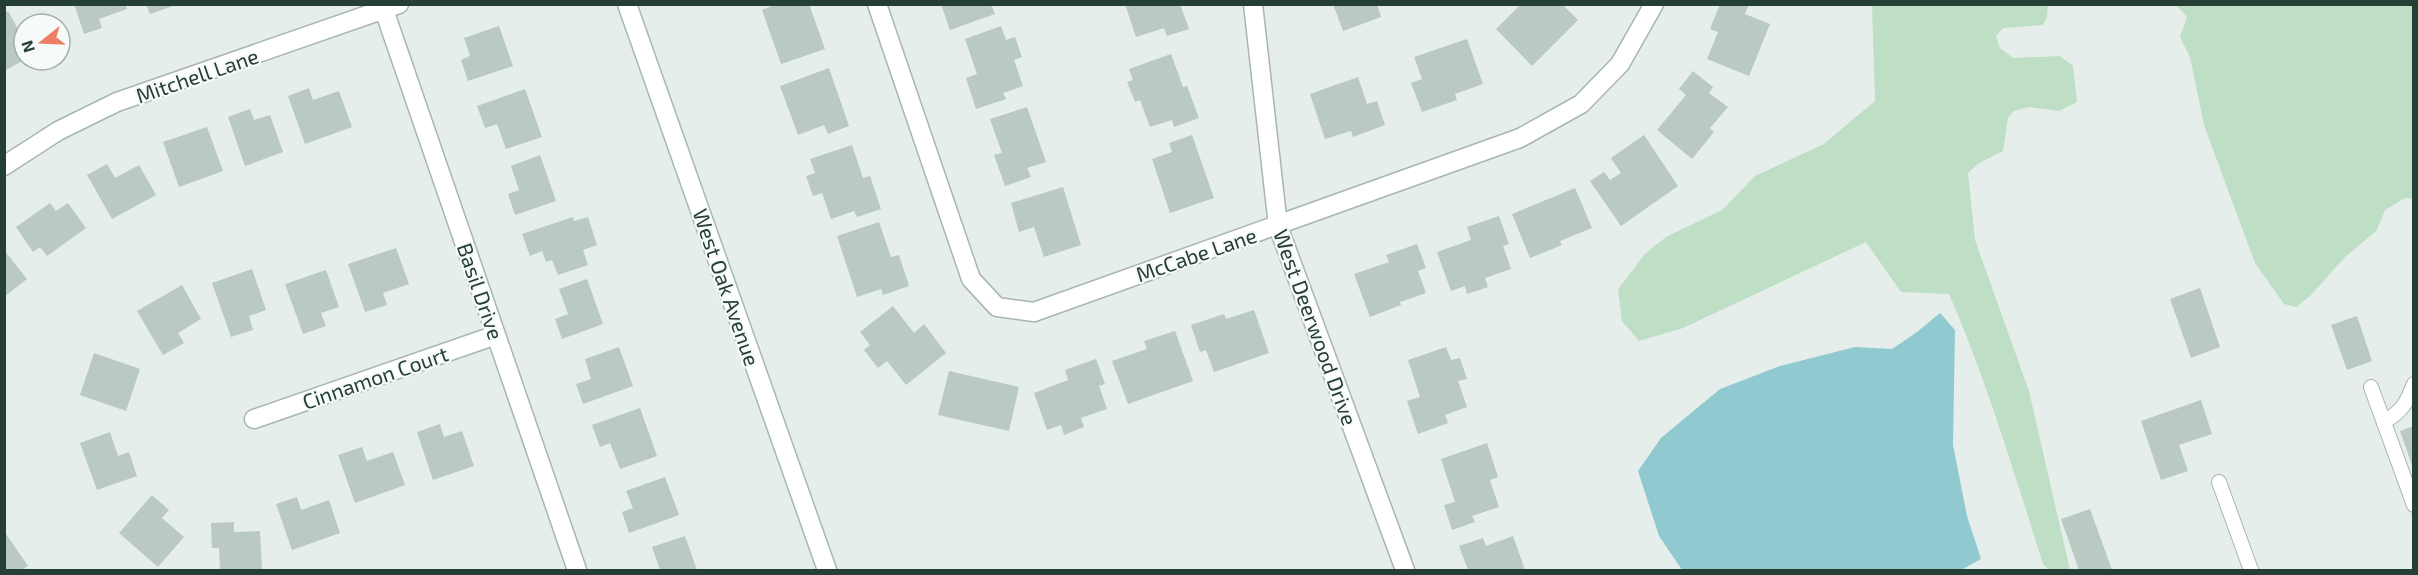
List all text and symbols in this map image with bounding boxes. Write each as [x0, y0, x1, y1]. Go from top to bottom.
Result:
north arrow [12, 12, 72, 72]
text: N [16, 38, 38, 55]
street label: Mitchell Lane [133, 42, 261, 108]
street label: West Oak Avenue [688, 205, 766, 369]
street label: McCabe Lane [1132, 222, 1260, 286]
street label: West Deerwood Drive [1269, 226, 1363, 428]
street label: Basil Drive [453, 239, 509, 343]
street label: Cinnamon Court [299, 340, 451, 414]

